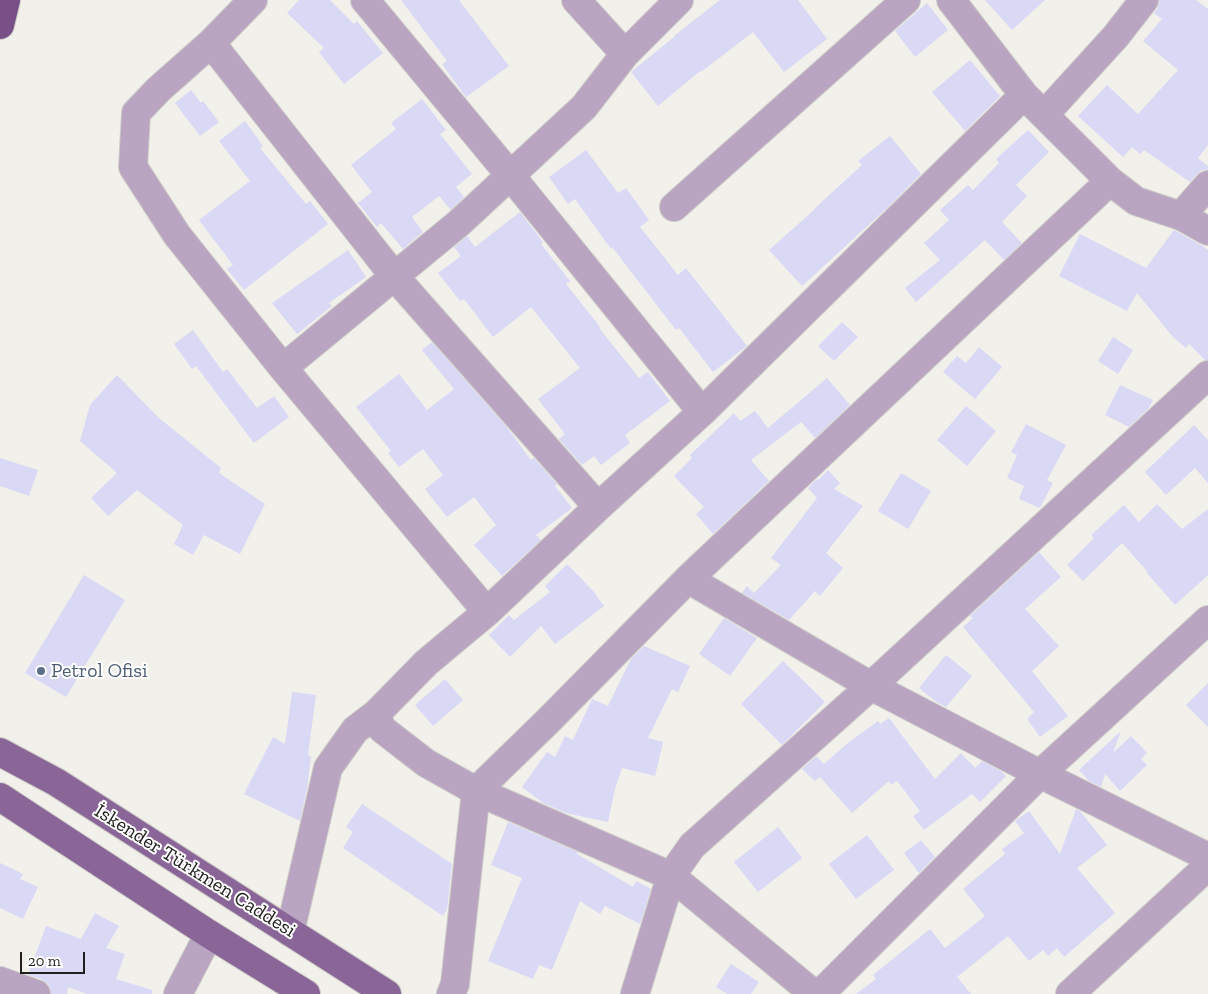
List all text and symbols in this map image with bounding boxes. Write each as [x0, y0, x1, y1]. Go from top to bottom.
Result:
place label: Petrol Ofisi [51, 659, 148, 683]
marker: Petrol Ofisi [35, 665, 47, 677]
street label: İskender Türkmen Caddesi [90, 799, 300, 943]
scale bar [22, 942, 88, 974]
text: 20 m [28, 952, 61, 970]

